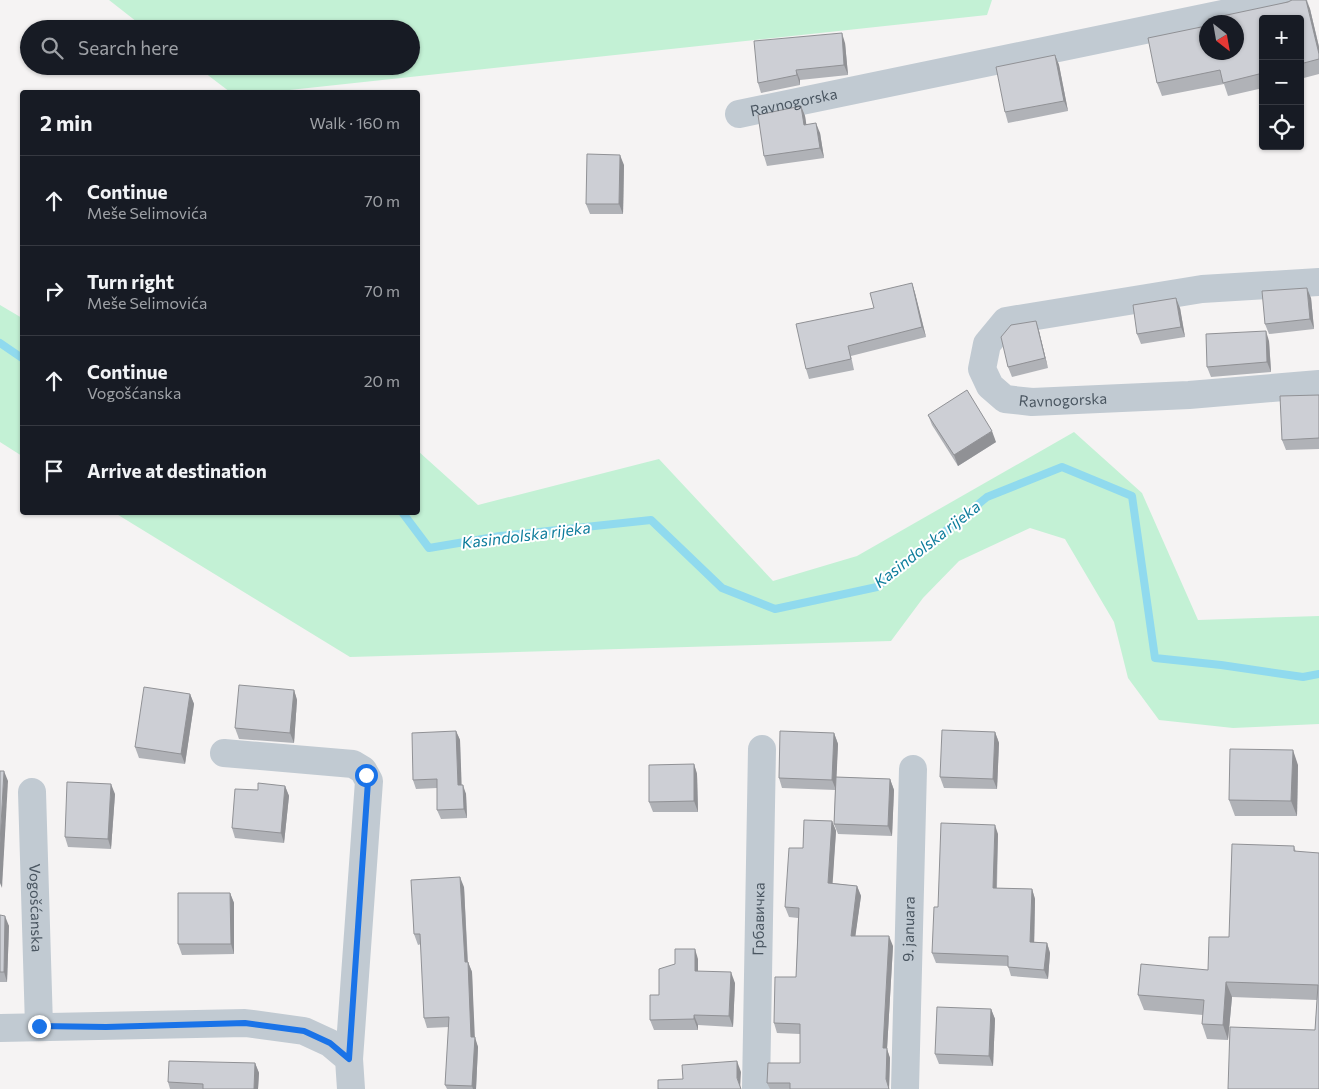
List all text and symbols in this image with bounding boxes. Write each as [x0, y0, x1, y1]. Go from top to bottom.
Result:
north arrow [1199, 15, 1244, 60]
map controls [1259, 15, 1304, 150]
button: + [1259, 15, 1304, 60]
search box [20, 20, 420, 75]
icon: search [38, 34, 66, 62]
text: Search here [78, 36, 178, 59]
button: − [1259, 60, 1304, 105]
street label: Ravnogorska [748, 84, 839, 119]
button: locate [1259, 105, 1304, 150]
text: 2 min [40, 110, 92, 135]
text: Walk · 160 m [310, 113, 400, 132]
text: Continue [87, 180, 167, 203]
icon: ahead [40, 187, 68, 215]
text: 70 m [364, 191, 400, 210]
text: Meše Selimovića [87, 203, 207, 222]
text: Turn right [87, 270, 174, 293]
icon: right [40, 277, 68, 305]
text: 70 m [364, 281, 400, 300]
text: Meše Selimovića [87, 293, 207, 312]
text: Continue [87, 360, 167, 383]
icon: ahead [40, 367, 68, 395]
text: 20 m [364, 371, 400, 390]
text: Vogošćanska [87, 383, 181, 402]
street label: Ravnogorska [1018, 389, 1108, 410]
icon: arrive [40, 457, 68, 485]
text: Arrive at destination [87, 459, 267, 482]
water label: Kasindolska rijeka [870, 496, 984, 591]
water label: Kasindolska rijeka [460, 517, 592, 552]
route start [355, 764, 378, 787]
street label: Vogošćanska [26, 863, 47, 952]
street label: Грбавичка [748, 882, 768, 956]
street label: 9. januara [898, 896, 918, 962]
route end [28, 1015, 51, 1038]

